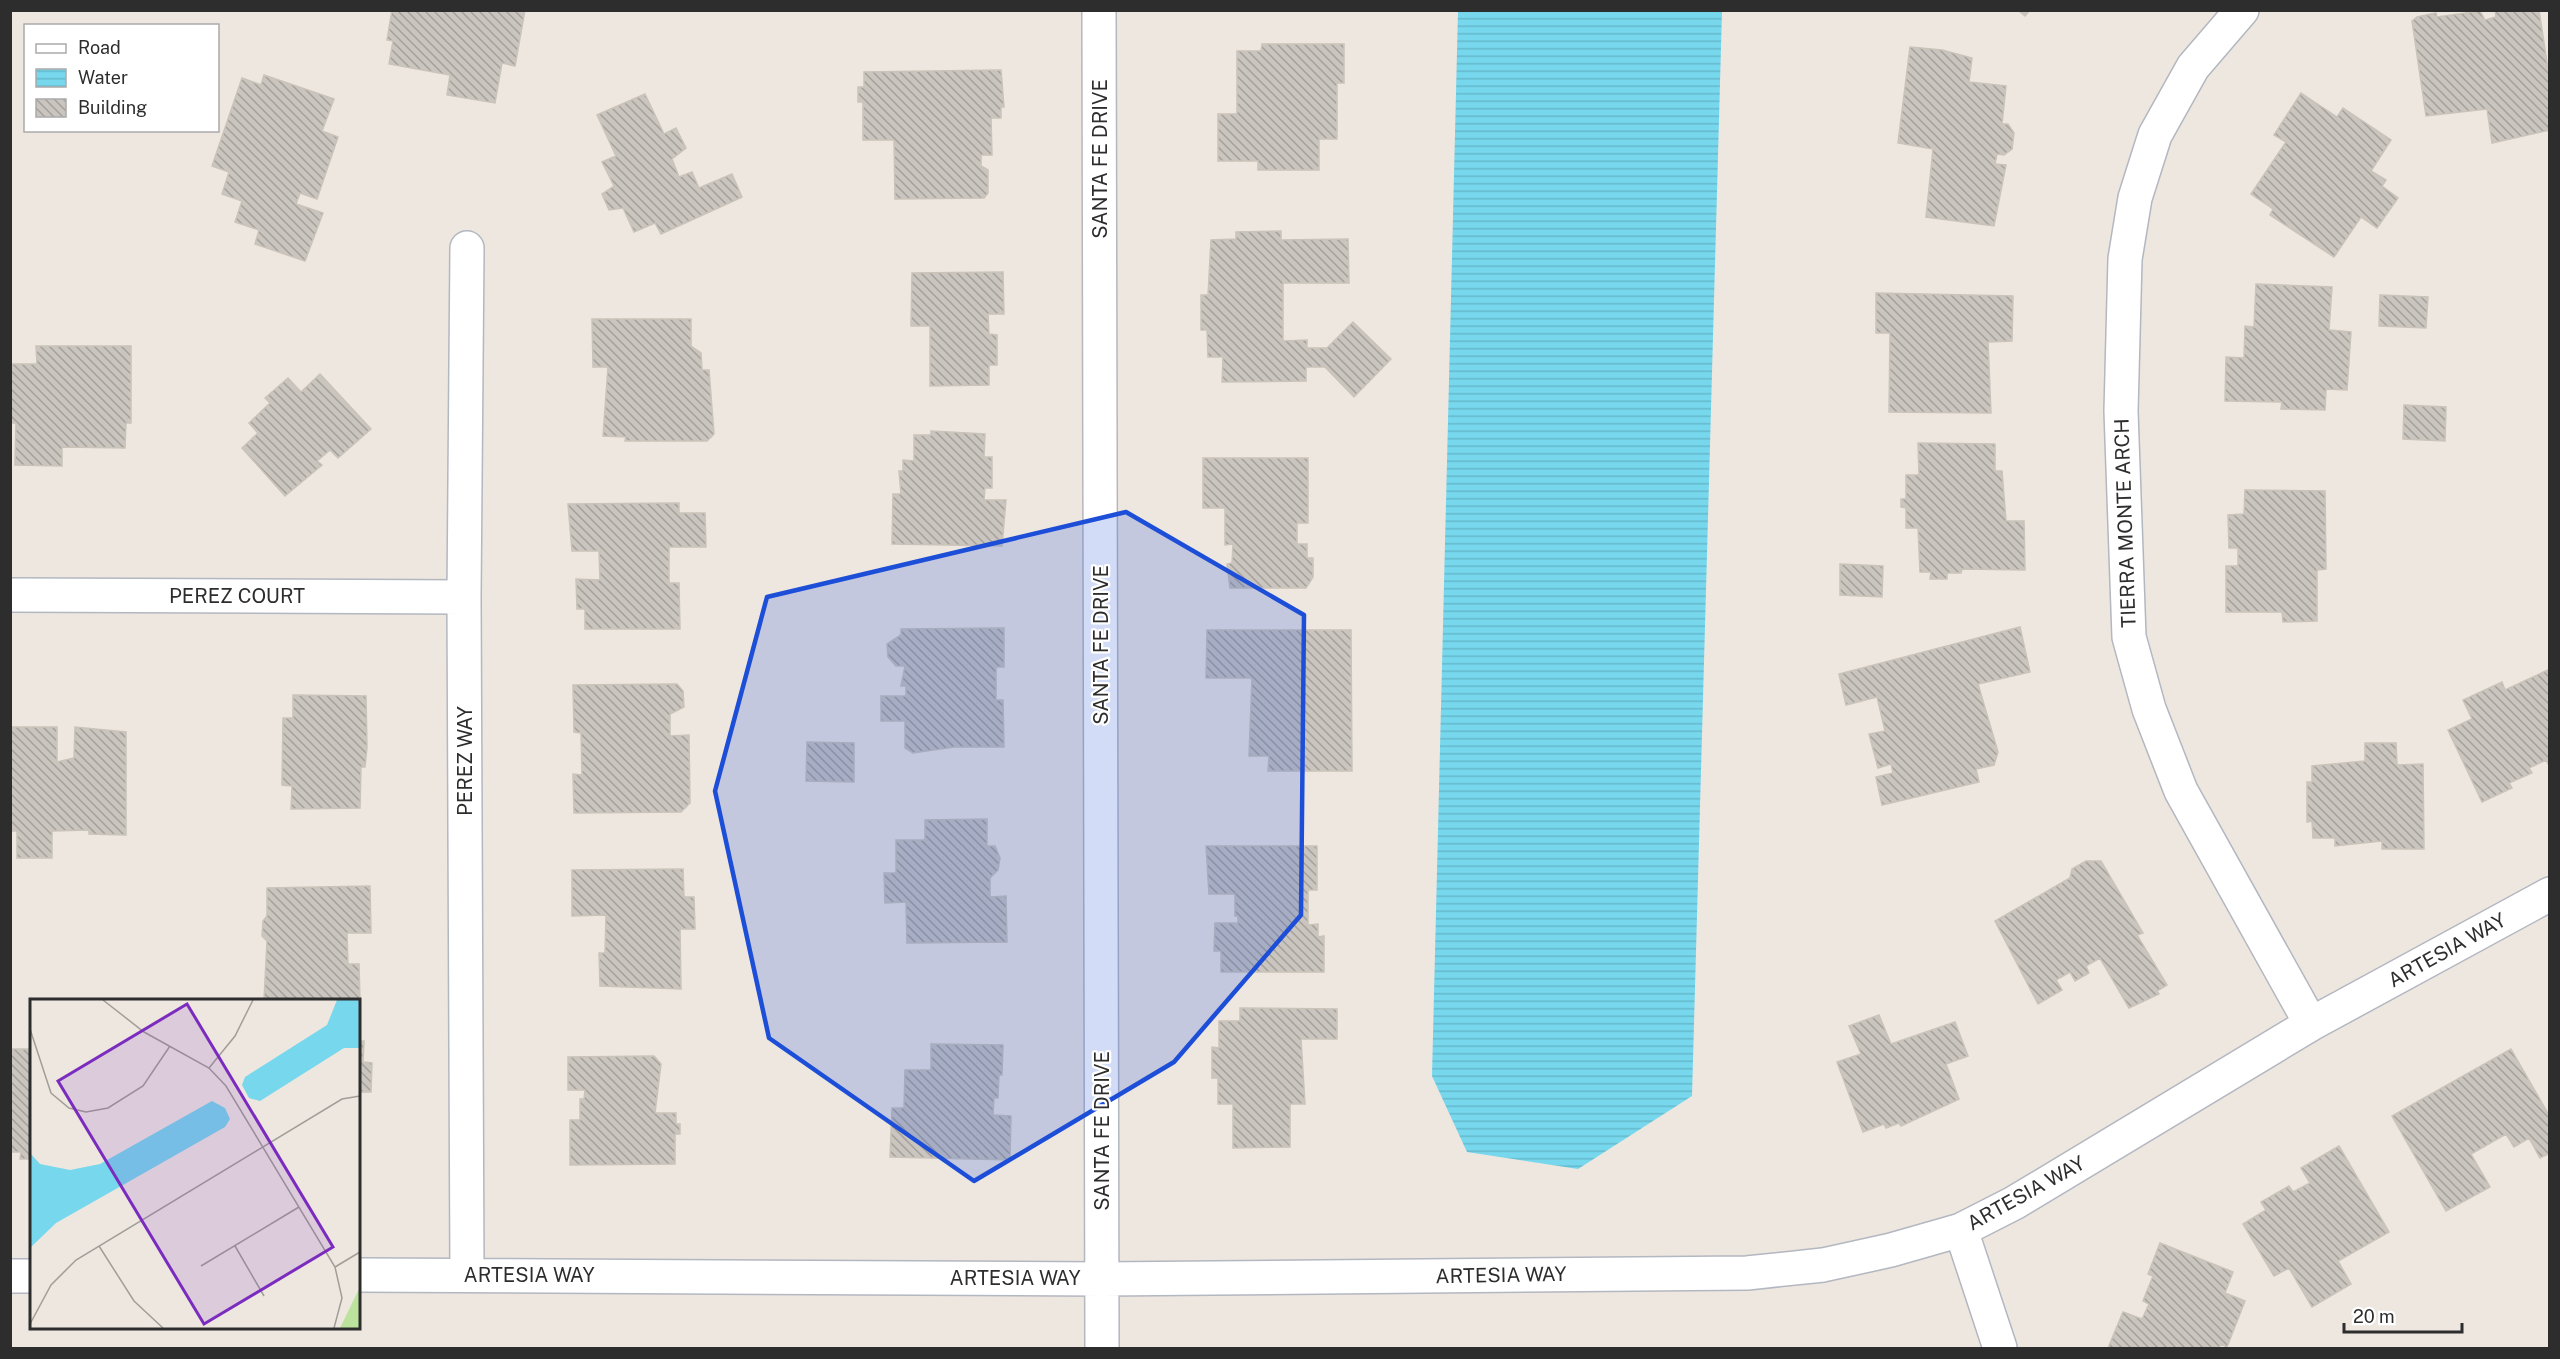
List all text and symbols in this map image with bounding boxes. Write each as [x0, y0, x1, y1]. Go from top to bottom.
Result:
legend [24, 24, 219, 132]
text: Road [78, 37, 121, 58]
text: Water [78, 67, 128, 88]
street label: SANTA FE DRIVE [1088, 79, 1112, 239]
text: Building [78, 97, 147, 118]
street label: TIERRA MONTE ARCH [2109, 418, 2141, 628]
street label: SANTA FE DRIVE [1089, 565, 1113, 725]
street label: PEREZ COURT [169, 584, 305, 608]
street label: PEREZ WAY [453, 706, 477, 816]
street label: ARTESIA WAY [2384, 908, 2510, 992]
inset map [30, 999, 360, 1329]
street label: SANTA FE DRIVE [1090, 1051, 1114, 1211]
street label: ARTESIA WAY [1963, 1151, 2089, 1235]
street label: ARTESIA WAY [1435, 1262, 1567, 1288]
street label: ARTESIA WAY [463, 1263, 595, 1287]
street label: ARTESIA WAY [949, 1266, 1081, 1290]
scale bar [2344, 1296, 2462, 1334]
text: 20 m [2353, 1306, 2395, 1327]

